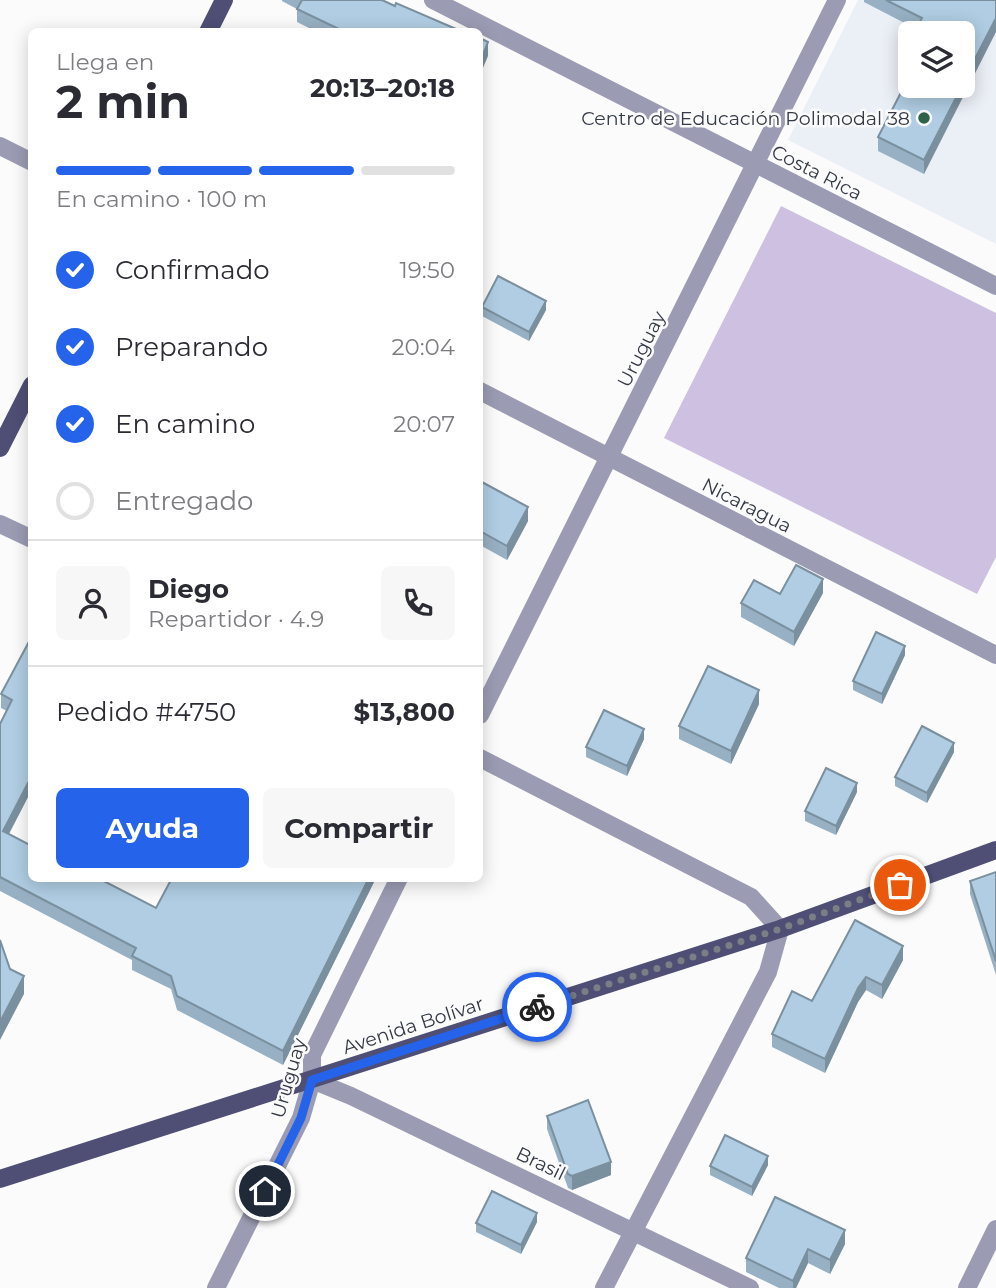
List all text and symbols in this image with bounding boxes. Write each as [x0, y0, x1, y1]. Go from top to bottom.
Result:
map controls [898, 21, 975, 98]
button: layers [898, 21, 975, 98]
text: Llega en [56, 48, 154, 76]
text: 20:13–20:18 [310, 72, 455, 104]
text: 2 min [56, 73, 190, 130]
place label: Centro de Educación Polimodal 38 [581, 107, 910, 130]
marker: Centro de Educación Polimodal 38 [916, 110, 932, 126]
street label: Costa Rica [768, 140, 866, 205]
text: En camino · 100 m [56, 185, 267, 213]
icon: check [56, 251, 94, 289]
text: Confirmado [115, 254, 270, 286]
text: 19:50 [400, 256, 455, 284]
street label: Uruguay [613, 307, 671, 391]
icon: check [56, 328, 94, 366]
text: Preparando [115, 331, 268, 363]
text: 20:04 [391, 333, 455, 361]
icon: check [56, 405, 94, 443]
text: En camino [115, 408, 255, 440]
text: 20:07 [393, 410, 455, 438]
street label: Nicaragua [698, 473, 795, 538]
text: Entregado [115, 485, 253, 517]
button: person [56, 566, 130, 640]
button: phone [381, 566, 455, 640]
text: Diego [148, 573, 229, 605]
text: Repartidor · 4.9 [148, 605, 324, 633]
text: Pedido #4750 [56, 696, 236, 728]
text: $13,800 [354, 696, 455, 728]
button: Ayuda [56, 788, 249, 868]
button: Compartir [263, 788, 455, 868]
pin [870, 855, 930, 915]
icon: bag [881, 866, 919, 904]
courier [502, 972, 572, 1042]
icon: bike [518, 988, 556, 1026]
street label: Avenida Bolívar [340, 992, 487, 1059]
street label: Uruguay [266, 1035, 311, 1121]
street label: Brasil [512, 1142, 569, 1185]
pin [235, 1161, 295, 1221]
icon: home [246, 1172, 284, 1210]

